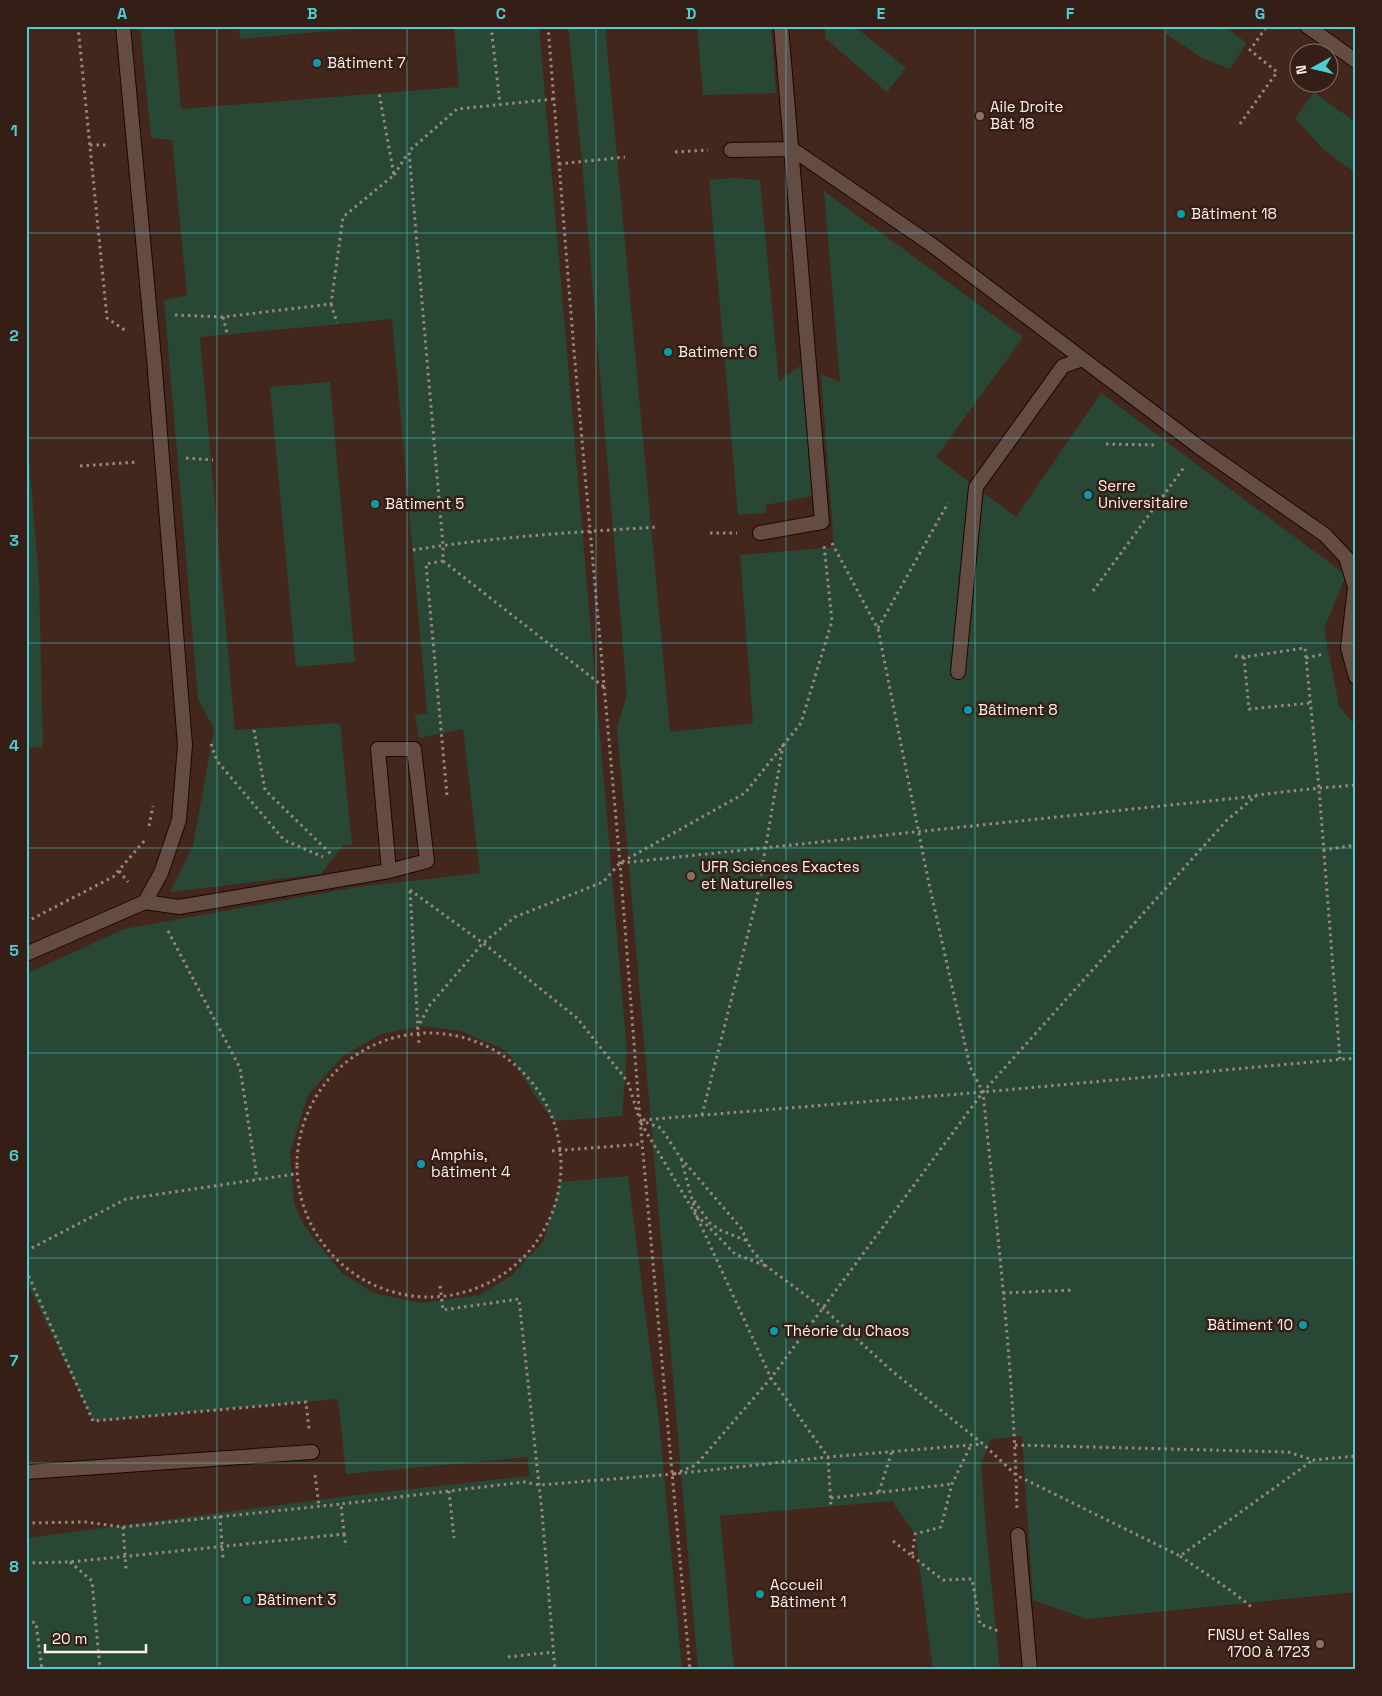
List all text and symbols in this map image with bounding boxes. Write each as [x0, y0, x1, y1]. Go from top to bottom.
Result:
text: A [117, 3, 127, 24]
text: B [307, 3, 317, 24]
text: C [496, 3, 506, 24]
text: D [686, 3, 696, 24]
text: E [877, 3, 886, 24]
text: F [1066, 3, 1075, 24]
text: G [1255, 3, 1265, 24]
north arrow [1290, 42, 1340, 92]
place label: Bâtiment 7 [327, 53, 406, 72]
marker: Bâtiment 7 [311, 57, 323, 69]
text: N [1292, 64, 1311, 76]
place label: Aile Droite Bât 18 [990, 97, 1063, 133]
marker: Aile Droite Bât 18 [974, 110, 986, 122]
text: 1 [10, 120, 18, 141]
place label: Bâtiment 18 [1191, 204, 1277, 223]
marker: Bâtiment 18 [1175, 208, 1187, 220]
text: 2 [9, 325, 19, 346]
place label: Batiment 6 [678, 342, 757, 361]
marker: Batiment 6 [662, 346, 674, 358]
place label: Serre Universitaire [1098, 476, 1188, 512]
marker: Serre Universitaire [1082, 489, 1094, 501]
place label: Bâtiment 5 [385, 494, 464, 513]
marker: Bâtiment 5 [369, 498, 381, 510]
text: 3 [9, 530, 19, 551]
place label: Bâtiment 8 [978, 700, 1058, 719]
marker: Bâtiment 8 [962, 704, 974, 716]
text: 4 [9, 735, 19, 756]
place label: UFR Sciences Exactes et Naturelles [701, 857, 860, 893]
marker: UFR Sciences Exactes et Naturelles [685, 870, 697, 882]
text: 5 [9, 940, 19, 961]
text: 6 [9, 1145, 19, 1166]
place label: Amphis, bâtiment 4 [431, 1145, 510, 1181]
marker: Amphis, bâtiment 4 [415, 1158, 427, 1170]
place label: Bâtiment 10 [1207, 1315, 1293, 1334]
marker: Bâtiment 10 [1297, 1319, 1309, 1331]
place label: Théorie du Chaos [784, 1321, 909, 1340]
marker: Théorie du Chaos [768, 1325, 780, 1337]
text: 7 [10, 1350, 19, 1371]
text: 8 [9, 1556, 19, 1577]
place label: Accueil Bâtiment 1 [770, 1575, 846, 1611]
marker: Accueil Bâtiment 1 [754, 1588, 766, 1600]
place label: Bâtiment 3 [257, 1590, 336, 1609]
marker: Bâtiment 3 [241, 1594, 253, 1606]
scale bar [45, 1621, 146, 1653]
place label: FNSU et Salles 1700 à 1723 [1208, 1625, 1310, 1661]
text: 20 m [52, 1629, 87, 1648]
marker: FNSU et Salles 1700 à 1723 [1314, 1638, 1326, 1650]

